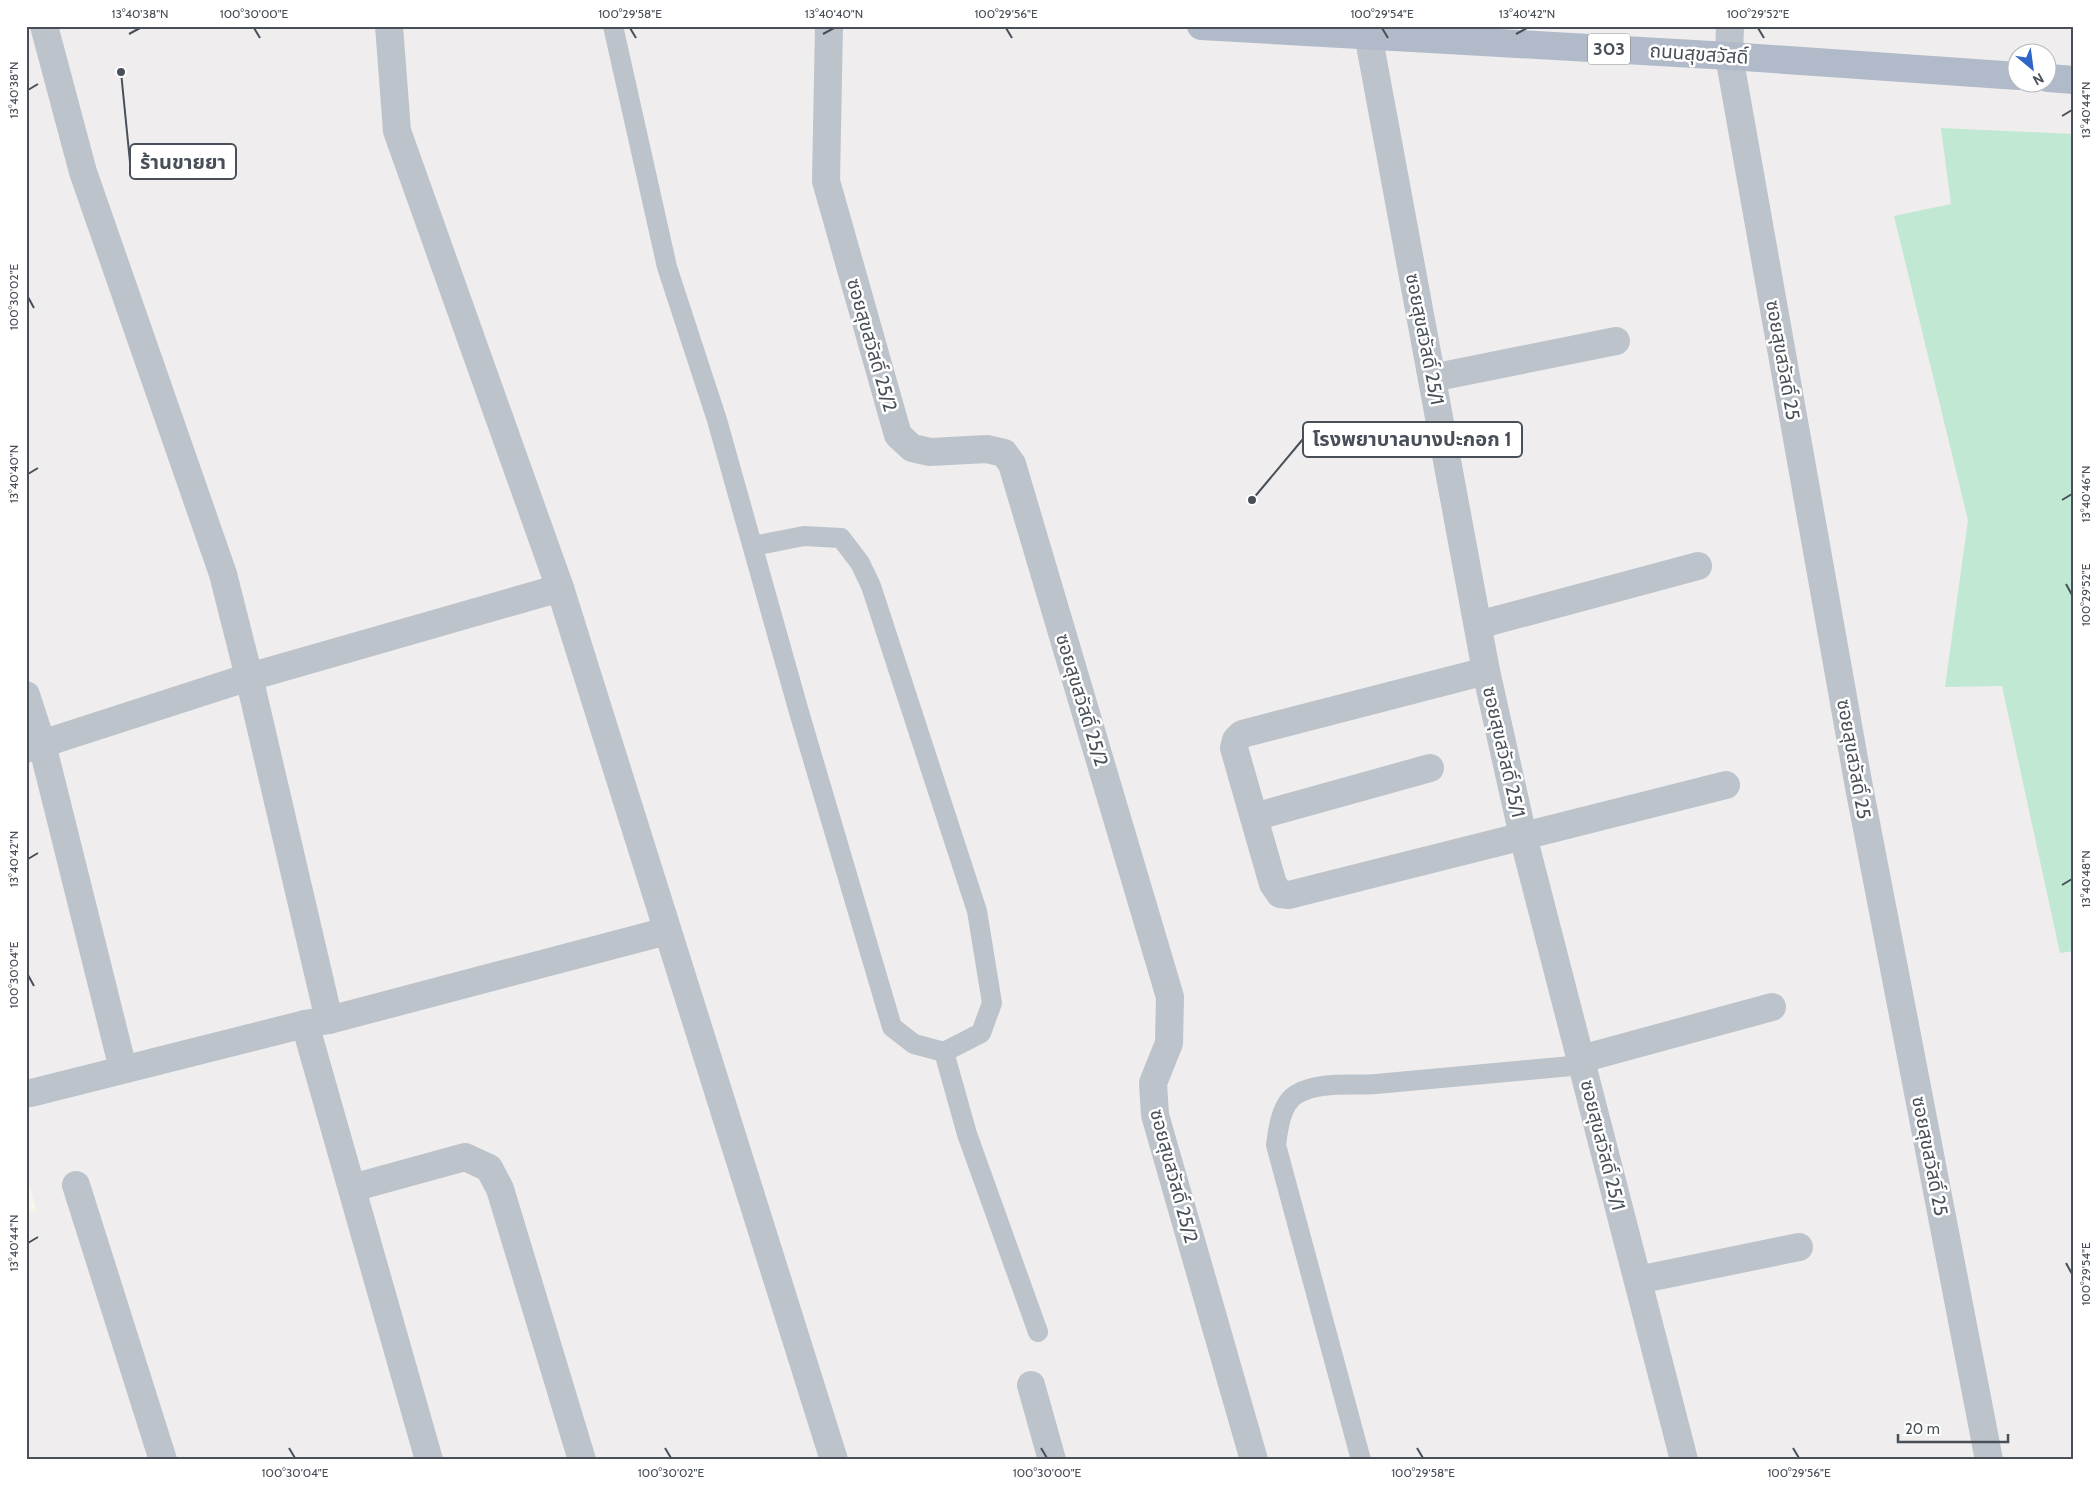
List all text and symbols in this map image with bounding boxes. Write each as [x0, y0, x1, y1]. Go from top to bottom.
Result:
text: 13°40'38"N [111, 6, 169, 21]
text: 100°30'00"E [220, 6, 289, 21]
text: 100°29'58"E [598, 6, 662, 21]
text: 13°40'40"N [805, 6, 863, 21]
text: 100°29'56"E [974, 6, 1038, 21]
text: 100°29'54"E [1350, 6, 1414, 21]
text: 13°40'42"N [1499, 6, 1555, 21]
text: 100°29'52"E [1727, 6, 1790, 21]
road number: 303 [1588, 34, 1630, 64]
street label: ถนนสุขสวัสดิ์ [1649, 39, 1749, 69]
north arrow [2008, 42, 2058, 92]
text: 13°40'38"N [6, 61, 21, 119]
text: N [2030, 69, 2047, 90]
text: 13°40'44"N [2078, 82, 2093, 138]
callout: ร้านขายยา [130, 144, 236, 179]
text: ร้านขายยา [140, 150, 226, 174]
text: 100°30'02"E [6, 264, 21, 330]
street label: ซอยสุขสวัสดิ์ 25/1 [1401, 271, 1449, 407]
street label: ซอยสุขสวัสดิ์ 25/2 [842, 276, 902, 414]
street label: ซอยสุขสวัสดิ์ 25 [1761, 298, 1805, 422]
callout: โรงพยาบาลบางปะกอก 1 [1303, 422, 1522, 457]
text: โรงพยาบาลบางปะกอก 1 [1312, 427, 1512, 451]
text: 13°40'40"N [6, 445, 21, 503]
text: 13°40'46"N [2078, 466, 2093, 522]
text: 100°29'52"E [2078, 563, 2093, 626]
street label: ซอยสุขสวัสดิ์ 25/2 [1051, 631, 1113, 769]
street label: ซอยสุขสวัสดิ์ 25/1 [1478, 684, 1530, 820]
street label: ซอยสุขสวัสดิ์ 25 [1832, 697, 1876, 821]
text: 13°40'42"N [6, 831, 21, 887]
text: 13°40'48"N [2078, 850, 2093, 908]
text: 100°30'04"E [6, 941, 21, 1008]
street label: ซอยสุขสวัสดิ์ 25/1 [1576, 1077, 1630, 1213]
street label: ซอยสุขสวัสดิ์ 25 [1907, 1094, 1953, 1218]
street label: ซอยสุขสวัสดิ์ 25/2 [1145, 1107, 1203, 1245]
text: 13°40'44"N [6, 1215, 21, 1271]
text: 100°29'54"E [2078, 1242, 2093, 1306]
scale bar [1898, 1411, 2008, 1443]
text: 20 m [1905, 1420, 1940, 1438]
text: 100°30'04"E [262, 1465, 329, 1480]
text: 100°30'02"E [638, 1465, 704, 1480]
text: 100°30'00"E [1013, 1465, 1082, 1480]
text: 100°29'58"E [1391, 1465, 1455, 1480]
text: 100°29'56"E [1767, 1465, 1831, 1480]

